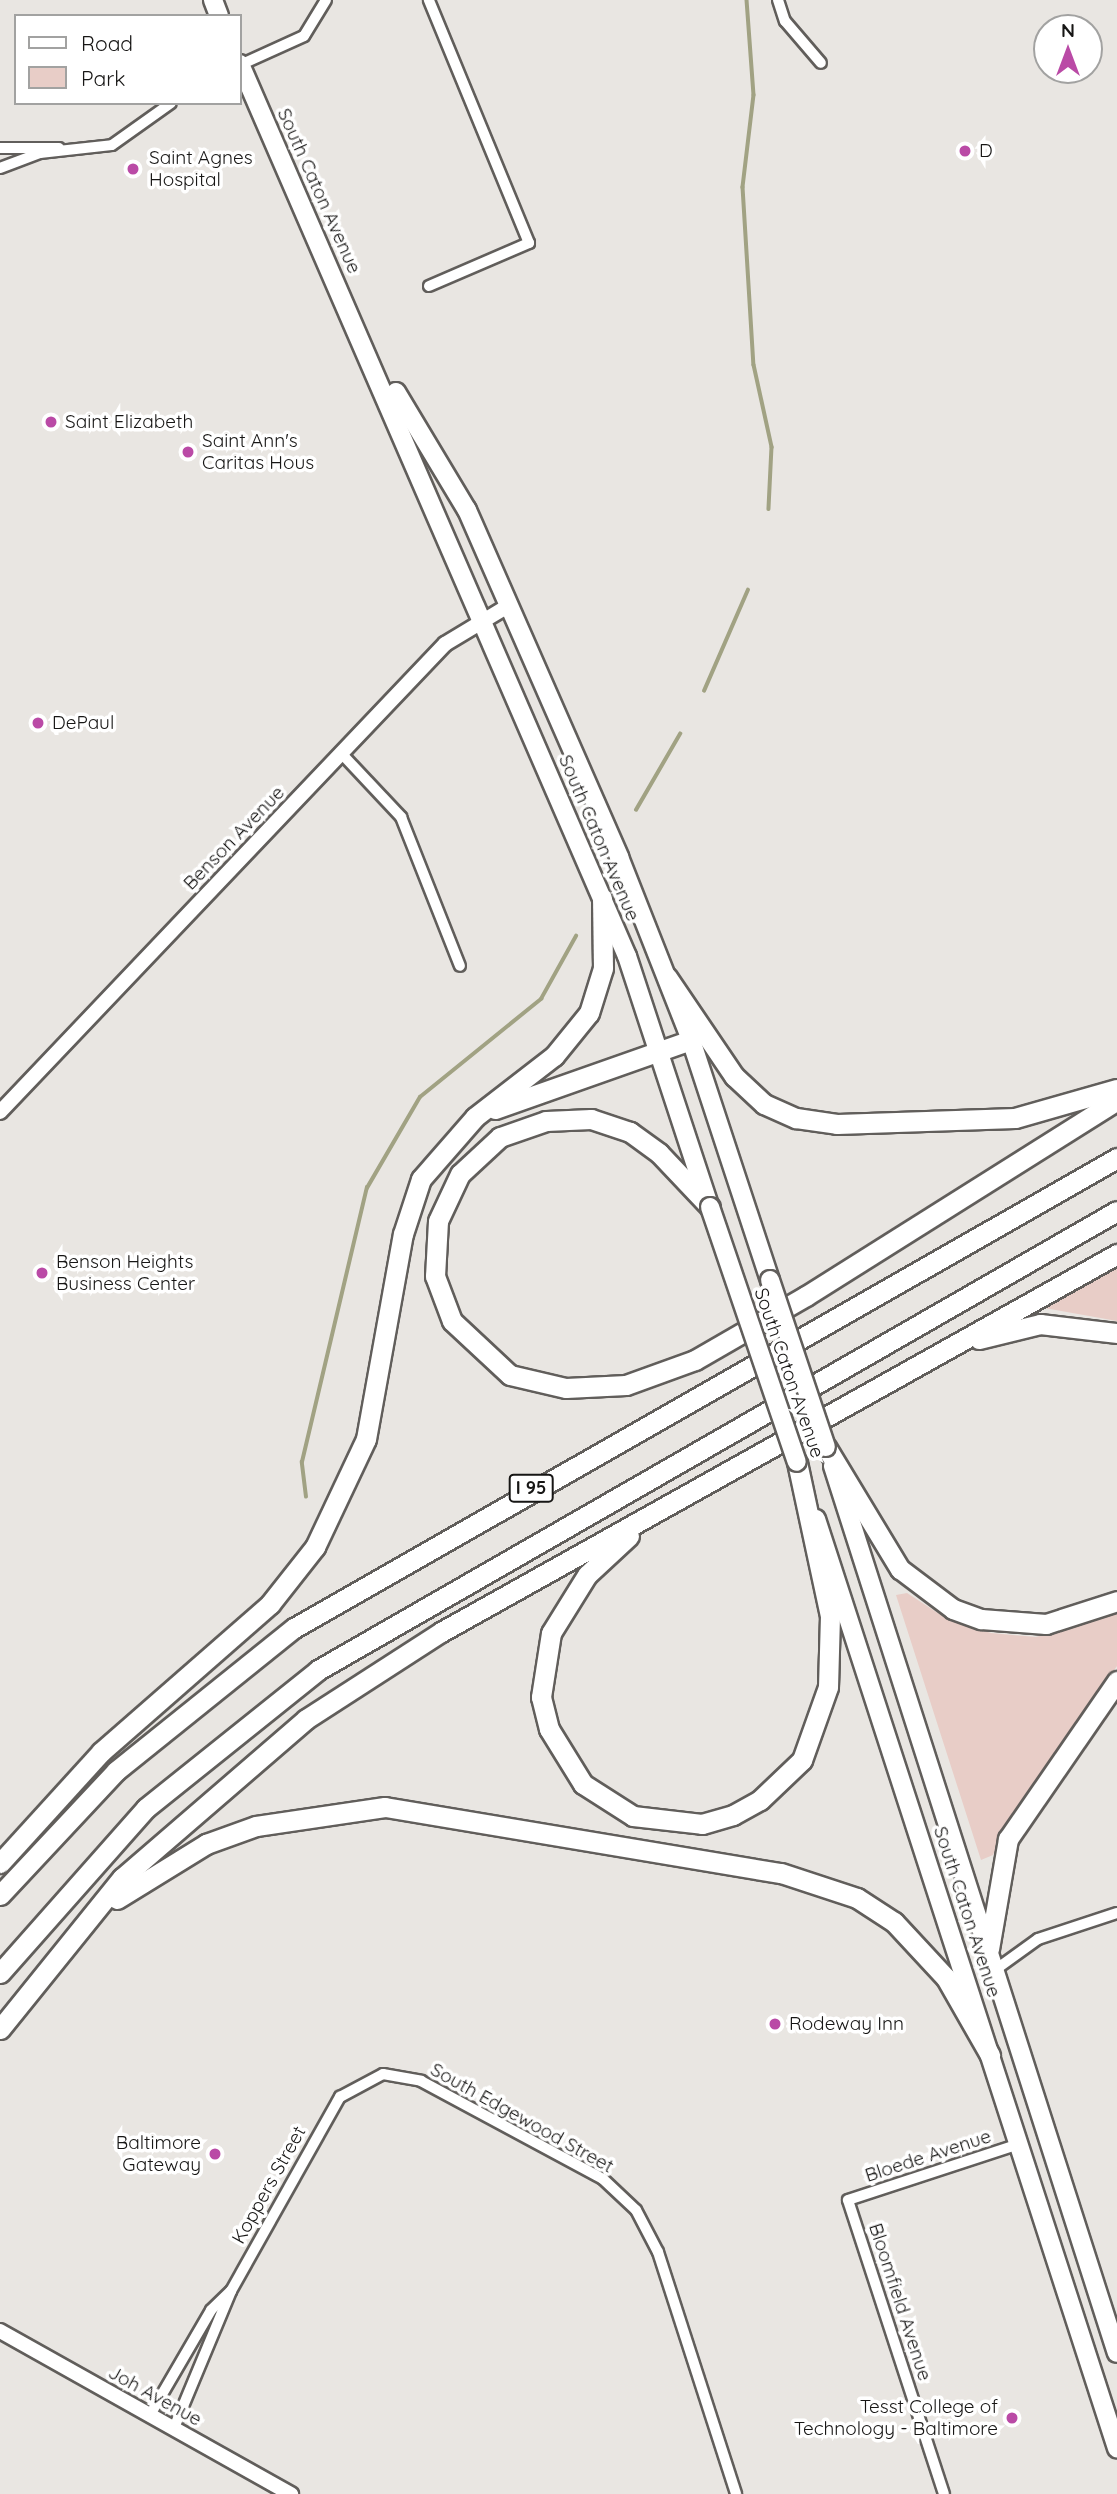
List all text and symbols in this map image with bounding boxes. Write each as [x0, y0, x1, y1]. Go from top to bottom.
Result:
legend [14, 14, 242, 105]
north arrow [1033, 14, 1103, 84]
text: N [1061, 18, 1075, 42]
text: Road [81, 30, 133, 56]
text: Park [81, 65, 125, 91]
street label: South Caton Avenue [272, 105, 366, 277]
place label: D [979, 140, 993, 162]
marker: D [957, 143, 973, 159]
place label: Saint Agnes Hospital [149, 147, 253, 191]
marker: Saint Agnes Hospital [123, 159, 143, 179]
place label: Saint Elizabeth [65, 411, 193, 433]
marker: Saint Elizabeth [43, 414, 59, 430]
place label: Saint Ann's Caritas Hous [202, 430, 314, 474]
marker: Saint Ann's Caritas Hous [180, 444, 196, 460]
place label: DePaul [52, 712, 114, 734]
marker: DePaul [30, 715, 46, 731]
street label: South Caton Avenue [554, 751, 644, 925]
street label: Benson Avenue [179, 781, 289, 895]
place label: Benson Heights Business Center [56, 1251, 195, 1295]
marker: Benson Heights Business Center [34, 1265, 50, 1281]
street label: South Caton Avenue [749, 1285, 829, 1461]
road number: I 95 [508, 1474, 554, 1503]
street label: South Caton Avenue [929, 1824, 1005, 2000]
place label: Rodeway Inn [789, 2013, 904, 2035]
marker: Rodeway Inn [767, 2016, 783, 2032]
street label: South Edgewood Street [427, 2058, 617, 2178]
street label: Koppers Street [227, 2122, 311, 2248]
street label: Bloede Avenue [862, 2125, 994, 2187]
place label: Baltimore Gateway [116, 2132, 201, 2176]
marker: Baltimore Gateway [207, 2146, 223, 2162]
street label: Bloomfield Avenue [864, 2220, 936, 2384]
street label: Joh Avenue [104, 2361, 206, 2431]
place label: Tesst College of Technology - Baltimore [794, 2396, 998, 2440]
marker: Tesst College of Technology - Baltimore [1004, 2410, 1020, 2426]

